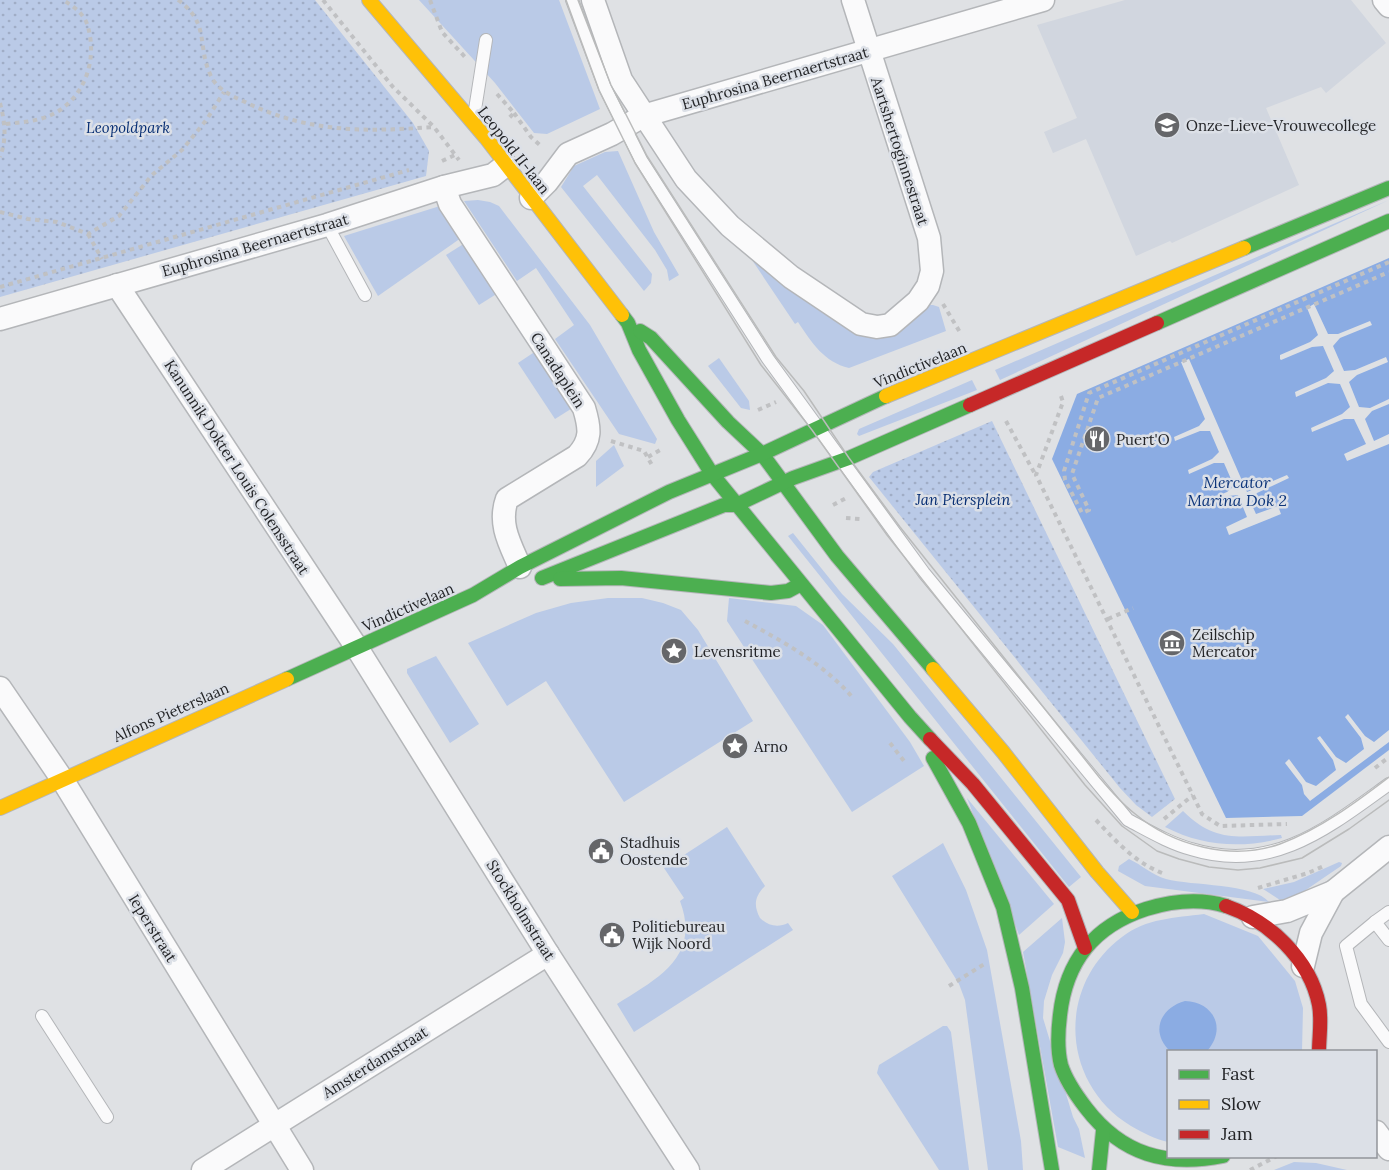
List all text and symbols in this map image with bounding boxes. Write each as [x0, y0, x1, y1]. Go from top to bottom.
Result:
street label: Euphrosina Beernaertstraat [680, 42, 871, 114]
street label: Aartshertoginnestraat [867, 74, 933, 228]
street label: Leopold II-laan [474, 102, 554, 198]
school or university icon: Onze-Lieve-Vrouwecollege [1152, 110, 1182, 140]
place label: Onze-Lieve-Vrouwecollege [1186, 116, 1376, 135]
park label: Leopoldpark [86, 118, 170, 137]
street label: Euphrosina Beernaertstraat [160, 209, 351, 281]
street label: Canadaplein [527, 329, 589, 411]
street label: Vindictivelaan [870, 338, 969, 393]
street label: Kanunnik Dokter Louis Colensstraat [160, 356, 314, 578]
restaurant icon: Puert'O [1082, 424, 1112, 454]
place label: Puert'O [1116, 430, 1170, 449]
water label: Mercator Marina Dok 2 [1187, 472, 1287, 510]
park label: Jan Piersplein [915, 490, 1011, 509]
street label: Vindictivelaan [358, 578, 457, 636]
place label: Zeilschip Mercator [1192, 625, 1257, 661]
museum icon: Zeilschip Mercator [1157, 628, 1187, 658]
place icon: Levensritme [659, 636, 689, 666]
place label: Levensritme [694, 642, 781, 661]
street label: Alfons Pieterslaan [109, 678, 232, 746]
place icon: Arno [720, 731, 750, 761]
place label: Arno [753, 737, 788, 756]
place label: Stadhuis Oostende [620, 833, 688, 869]
public building icon: Stadhuis Oostende [586, 836, 616, 866]
street label: Stockholmstraat [483, 856, 560, 964]
street label: Ieperstraat [125, 890, 181, 966]
place label: Politiebureau Wijk Noord [632, 917, 725, 953]
public building icon: Politiebureau Wijk Noord [597, 920, 627, 950]
street label: Amsterdamstraat [318, 1022, 431, 1103]
legend [1167, 1050, 1377, 1158]
text: Fast [1221, 1062, 1255, 1085]
text: Slow [1221, 1092, 1261, 1115]
text: Jam [1220, 1122, 1253, 1145]

